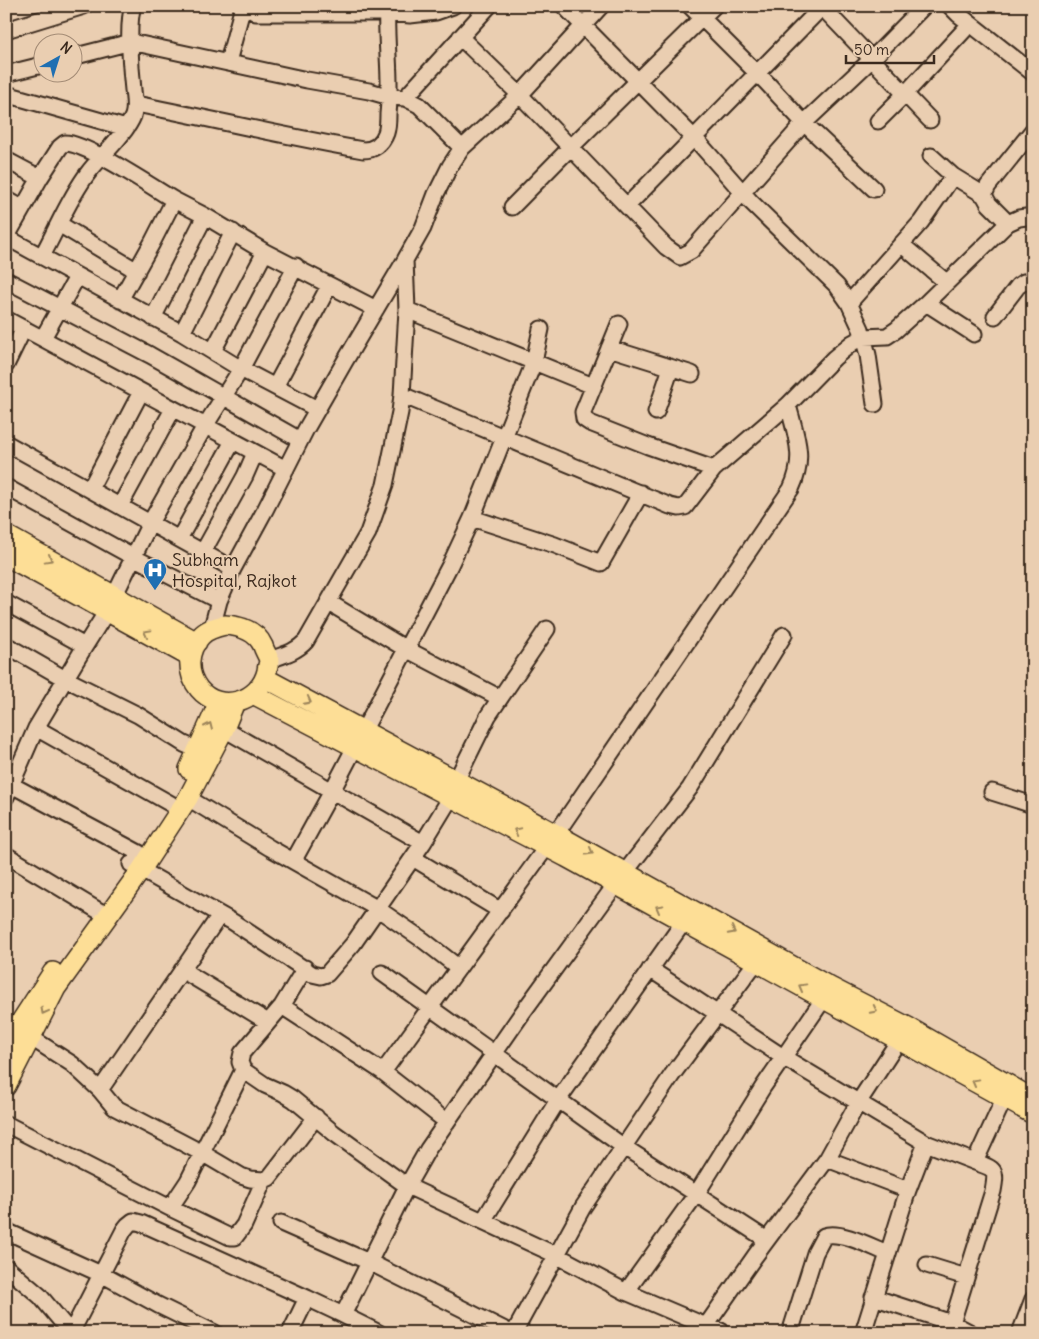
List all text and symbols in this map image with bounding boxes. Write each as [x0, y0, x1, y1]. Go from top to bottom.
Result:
north arrow [32, 32, 82, 82]
scale bar [846, 32, 934, 64]
text: N [57, 38, 76, 58]
text: 50 m [854, 40, 889, 59]
place label: Subham Hospital, Rajkot [172, 548, 297, 592]
one-way arrow [44, 553, 53, 563]
hospital icon: Subham Hospital, Rajkot [142, 557, 168, 591]
one-way arrow [143, 629, 152, 639]
one-way arrow [303, 695, 312, 705]
one-way arrow [202, 722, 213, 731]
one-way arrow [513, 827, 522, 837]
one-way arrow [585, 846, 594, 856]
one-way arrow [656, 905, 665, 915]
one-way arrow [727, 925, 736, 935]
one-way arrow [798, 983, 807, 993]
one-way arrow [869, 1004, 878, 1014]
one-way arrow [40, 1005, 50, 1014]
one-way arrow [971, 1079, 980, 1089]

